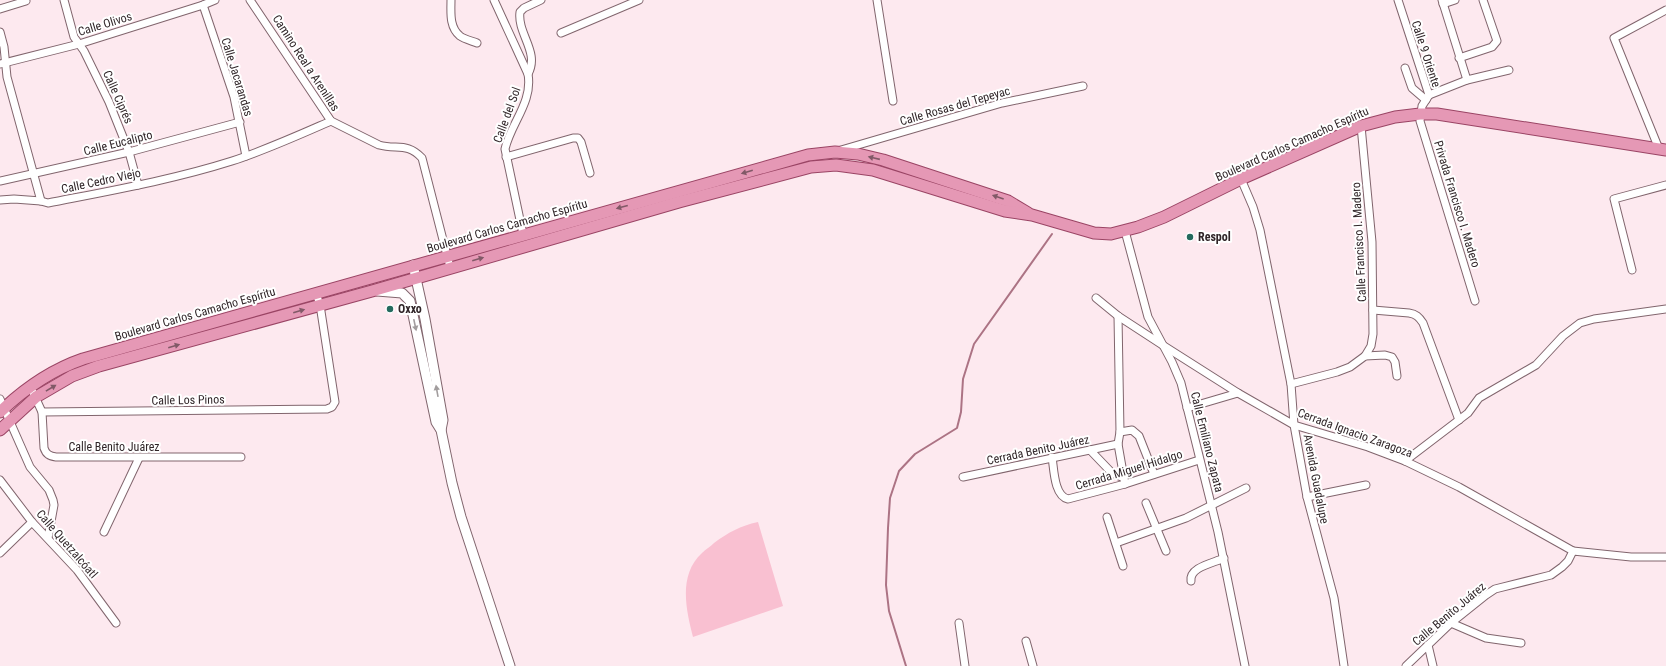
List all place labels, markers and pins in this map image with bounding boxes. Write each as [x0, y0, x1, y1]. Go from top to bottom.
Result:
place label: Respol [1198, 230, 1231, 244]
marker: Respol [1185, 232, 1195, 242]
place label: Oxxo [398, 302, 422, 316]
marker: Oxxo [385, 304, 395, 314]

